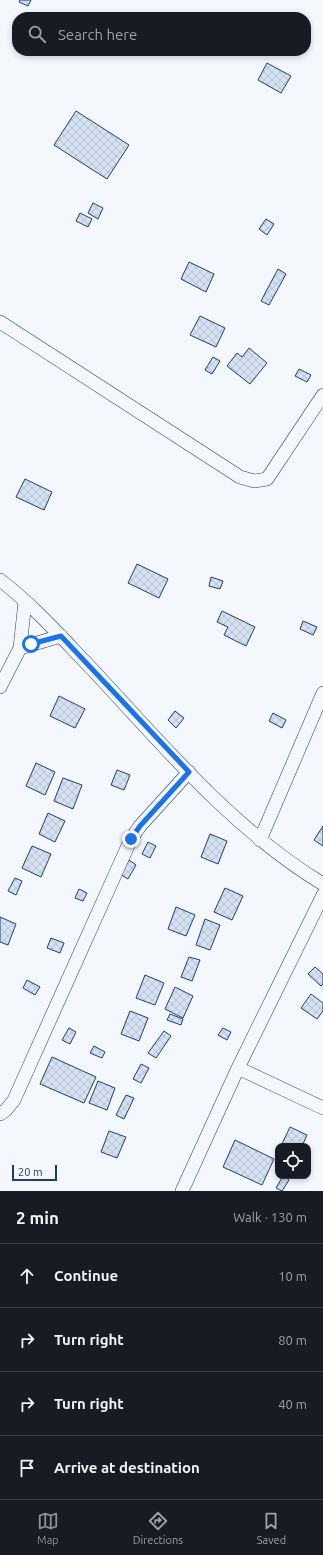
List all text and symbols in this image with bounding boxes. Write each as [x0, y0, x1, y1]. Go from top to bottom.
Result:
search box [12, 12, 311, 56]
icon: search [26, 23, 48, 45]
text: Search here [58, 26, 137, 43]
route start [22, 635, 40, 653]
route end [122, 830, 140, 848]
map controls [275, 1143, 311, 1179]
button: locate [275, 1143, 311, 1179]
scale bar [12, 1163, 57, 1182]
text: 20 m [18, 1166, 42, 1178]
text: 2 min [16, 1208, 59, 1227]
text: Walk · 130 m [233, 1210, 307, 1224]
icon: ahead [16, 1265, 38, 1287]
text: Continue [54, 1267, 118, 1284]
text: 10 m [278, 1269, 307, 1283]
icon: right [16, 1329, 38, 1351]
text: Turn right [54, 1331, 124, 1348]
text: 80 m [278, 1333, 307, 1347]
icon: right [16, 1393, 38, 1415]
text: Turn right [54, 1395, 124, 1412]
text: 40 m [278, 1397, 307, 1411]
icon: arrive [16, 1457, 38, 1479]
text: Arrive at destination [54, 1459, 200, 1476]
tab: Map [37, 1510, 59, 1546]
tab: Directions [133, 1510, 183, 1546]
tab: Saved [257, 1510, 286, 1546]

